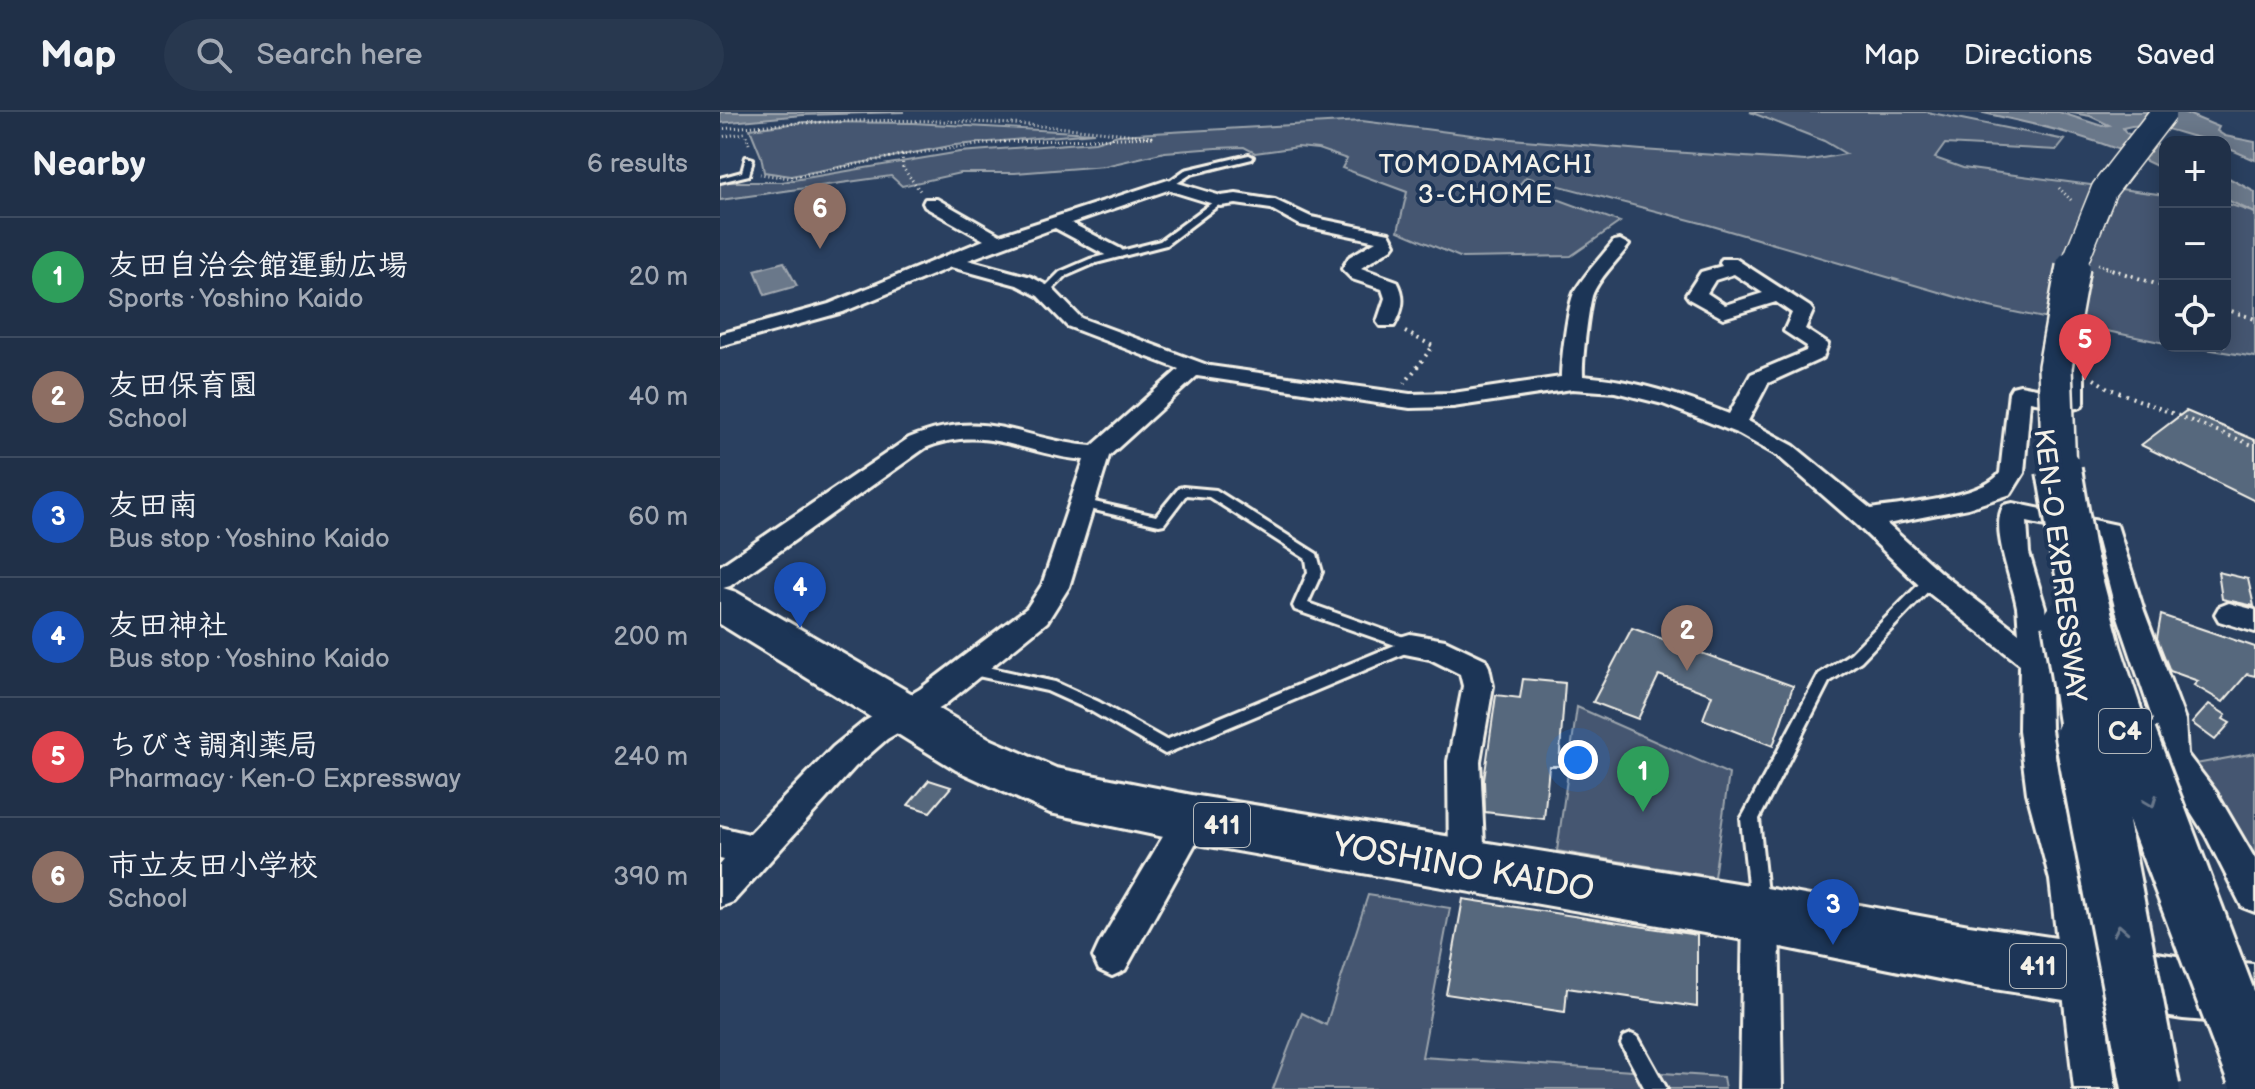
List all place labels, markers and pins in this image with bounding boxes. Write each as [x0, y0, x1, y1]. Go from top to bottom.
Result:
pin: 6 [794, 183, 846, 249]
pin: 5 [2059, 314, 2111, 380]
pin: 4 [774, 562, 826, 628]
pin: 2 [1661, 605, 1713, 671]
pin: 1 [1617, 746, 1669, 812]
pin: 3 [1807, 879, 1859, 945]

